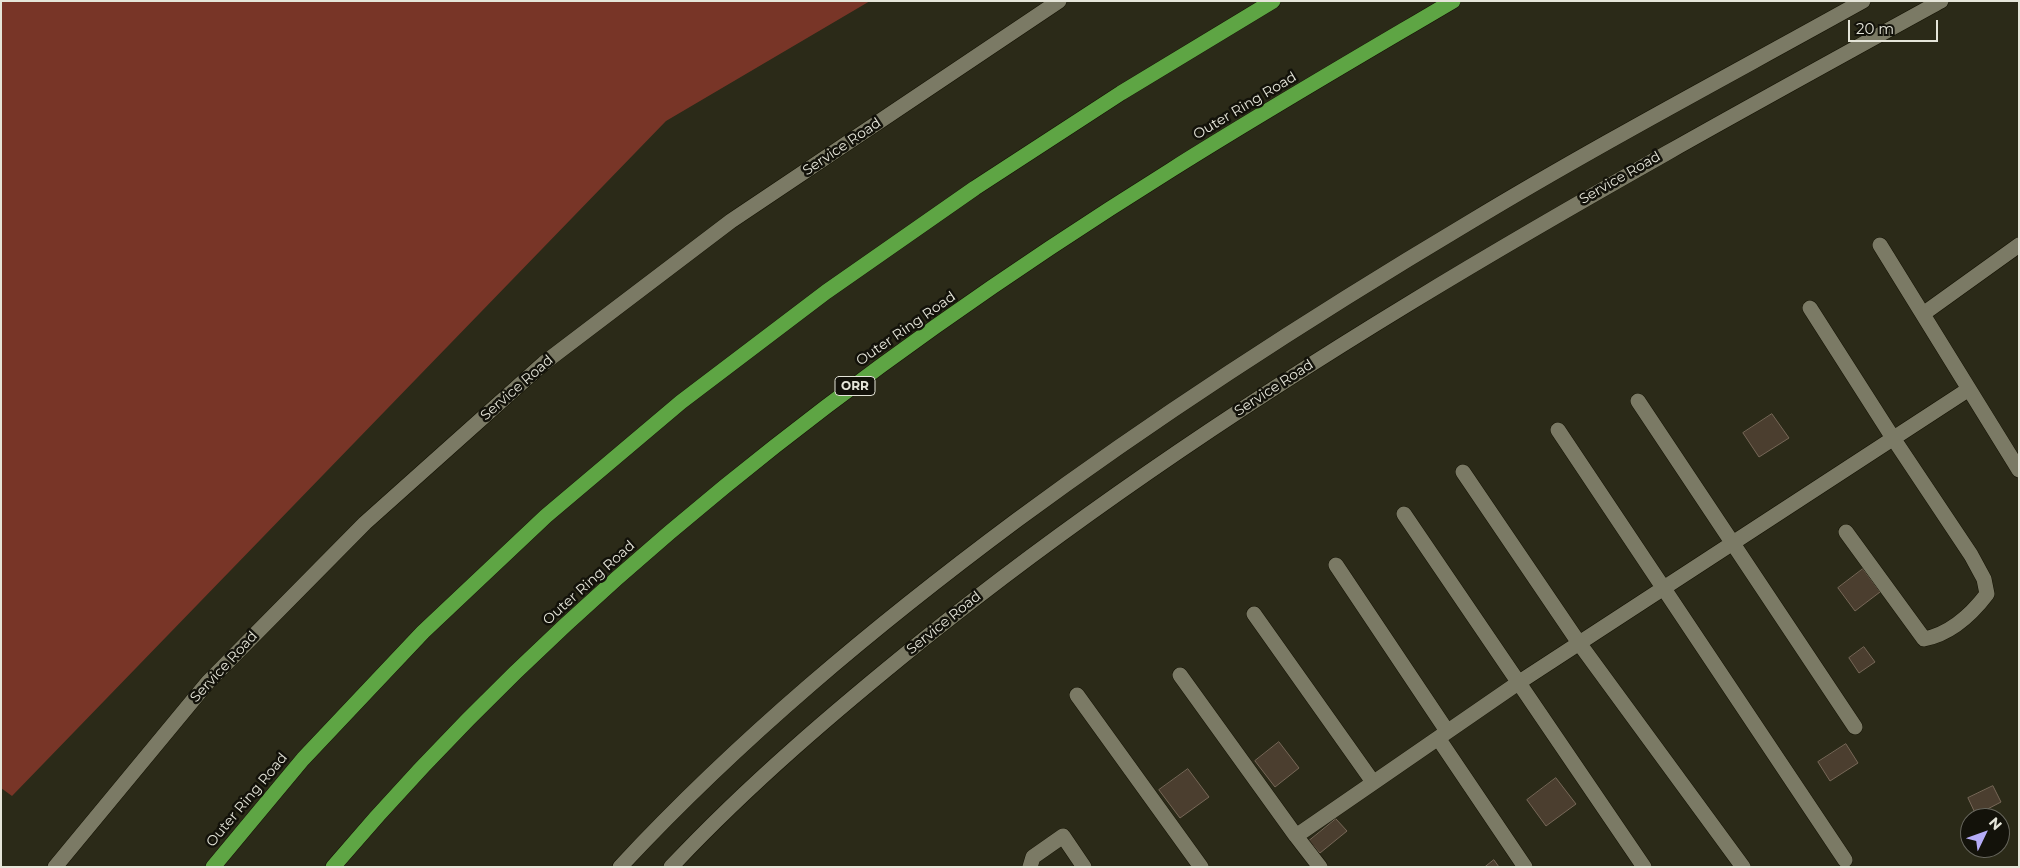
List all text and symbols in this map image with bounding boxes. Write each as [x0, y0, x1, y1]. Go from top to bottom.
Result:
scale bar [1850, 10, 1940, 42]
text: 20 m [1856, 19, 1894, 38]
street label: Outer Ring Road [1190, 69, 1300, 143]
street label: Service Road [800, 115, 884, 179]
street label: Service Road [1577, 148, 1663, 208]
street label: Outer Ring Road [853, 288, 959, 370]
street label: Service Road [477, 352, 557, 424]
street label: Service Road [1231, 356, 1317, 420]
road number: ORR [835, 376, 875, 396]
street label: Outer Ring Road [540, 537, 638, 629]
street label: Service Road [903, 588, 985, 658]
street label: Service Road [187, 628, 261, 706]
street label: Outer Ring Road [203, 750, 291, 850]
north arrow [1960, 808, 2010, 858]
text: N [1985, 813, 2006, 834]

